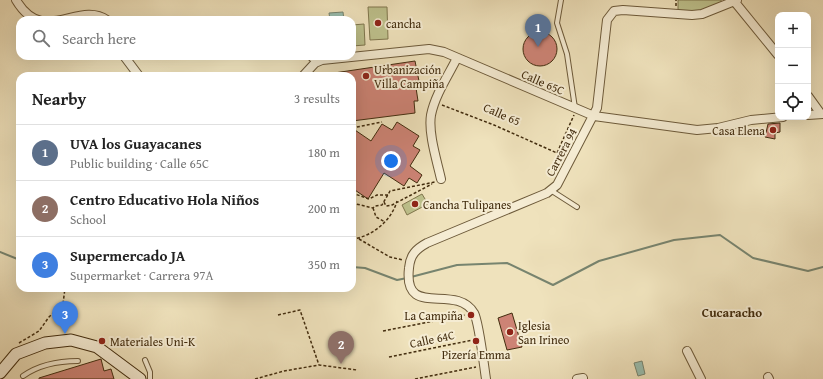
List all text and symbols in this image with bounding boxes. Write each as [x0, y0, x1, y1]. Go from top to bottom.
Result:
map controls [775, 12, 811, 120]
button: + [775, 12, 811, 48]
pin: 1 [525, 14, 551, 47]
place label: cancha [386, 15, 422, 32]
search box [16, 16, 356, 60]
marker: cancha [373, 18, 383, 28]
icon: search [30, 27, 52, 49]
text: Search here [62, 28, 136, 49]
button: − [775, 48, 811, 84]
place label: Urbanización Villa Campiña [374, 61, 445, 92]
street label: Calle 65C [519, 65, 568, 99]
marker: Urbanización Villa Campiña [361, 71, 371, 81]
button: locate [775, 84, 811, 120]
text: Nearby [32, 86, 86, 111]
text: 3 results [294, 89, 340, 108]
street label: Calle 65 [481, 99, 523, 129]
place label: Casa Elena [712, 122, 765, 139]
street label: Carrera 94 [541, 125, 581, 179]
marker: Casa Elena [768, 125, 778, 135]
text: UVA los Guayacanes [70, 133, 202, 154]
text: 1 [42, 143, 48, 162]
text: 180 m [308, 143, 340, 162]
your location [381, 151, 401, 171]
text: Public building · Calle 65C [70, 154, 209, 173]
text: Centro Educativo Hola Niños [70, 189, 259, 210]
place label: Cancha Tulipanes [423, 196, 512, 213]
text: 2 [42, 199, 48, 218]
text: 200 m [308, 199, 340, 218]
marker: Cancha Tulipanes [410, 199, 420, 209]
text: School [70, 210, 106, 229]
text: Supermercado JA [70, 245, 185, 266]
text: 3 [42, 255, 48, 274]
text: 350 m [308, 255, 340, 274]
text: Supermarket · Carrera 97A [70, 266, 213, 285]
pin: 3 [52, 301, 78, 334]
district label: Cucaracho [702, 303, 762, 322]
place label: La Campiña [405, 307, 463, 324]
marker: La Campiña [466, 310, 476, 320]
place label: Iglesia San Irineo [518, 317, 569, 348]
street label: Calle 64C [408, 326, 456, 352]
marker: Iglesia San Irineo [505, 327, 515, 337]
pin: 2 [328, 331, 354, 364]
place label: Materiales Uni-K [110, 333, 196, 350]
marker: Materiales Uni-K [97, 336, 107, 346]
marker: Pizería Emma [471, 336, 481, 346]
place label: Pizería Emma [442, 346, 511, 363]

